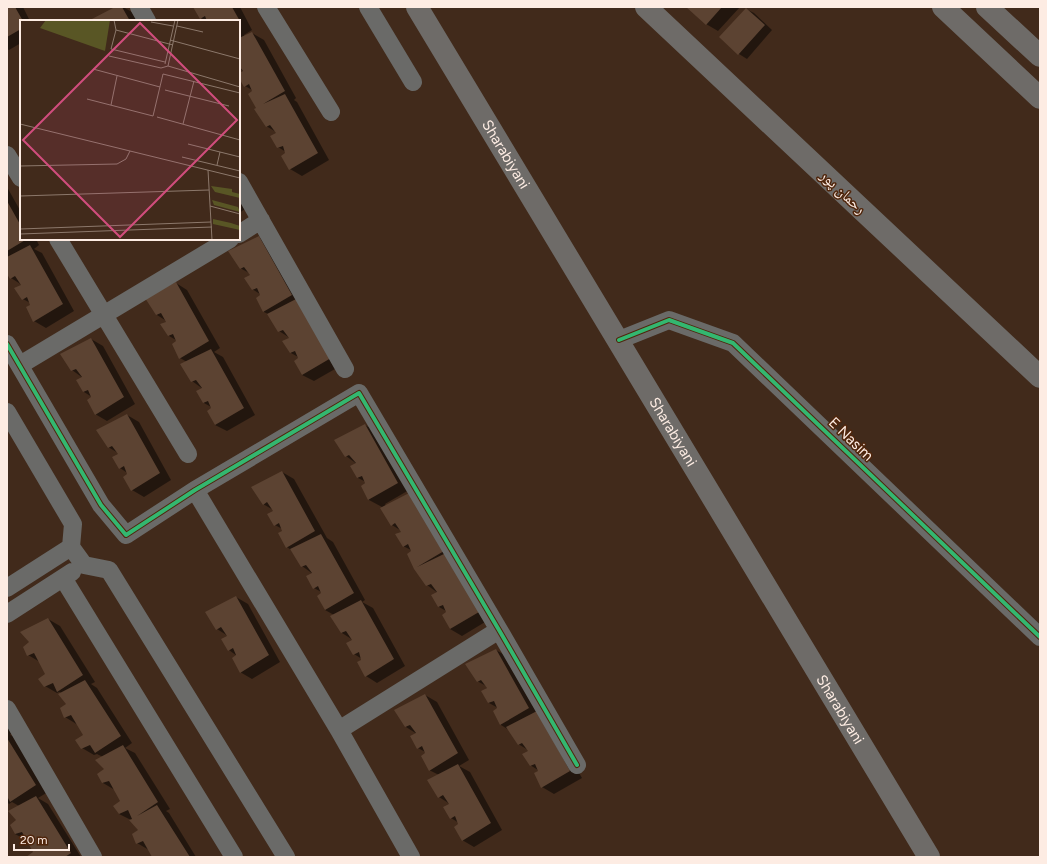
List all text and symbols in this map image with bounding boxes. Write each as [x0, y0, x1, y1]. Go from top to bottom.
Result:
inset map [20, 20, 240, 240]
street label: Sharabiyani [478, 116, 533, 192]
street label: رحمان پور [815, 166, 870, 218]
street label: Sharabiyani [645, 394, 701, 470]
street label: E Nasim [825, 413, 877, 465]
street label: Sharabiyani [812, 672, 868, 747]
scale bar [14, 826, 69, 852]
text: 20 m [20, 833, 48, 847]

